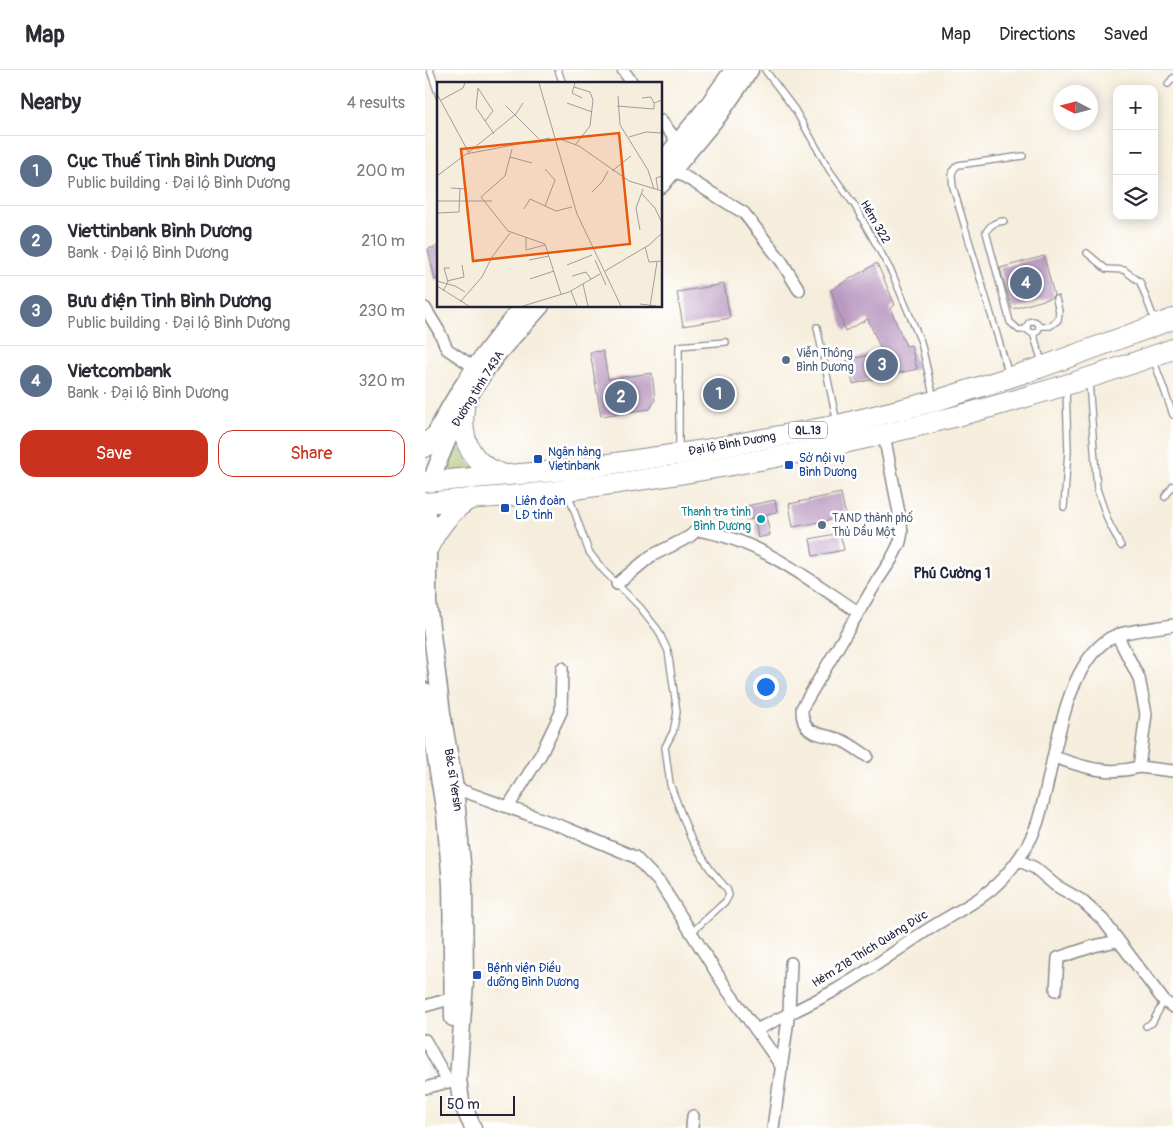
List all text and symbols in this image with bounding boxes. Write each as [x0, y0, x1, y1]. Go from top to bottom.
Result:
text: Map [25, 20, 65, 49]
text: Map [941, 23, 971, 46]
text: Directions [999, 23, 1075, 46]
text: Saved [1103, 23, 1148, 46]
inset map [437, 82, 663, 308]
north arrow [1053, 85, 1098, 130]
map controls [1113, 85, 1158, 220]
button: + [1113, 85, 1158, 130]
text: Nearby [20, 89, 81, 116]
text: 4 results [347, 93, 405, 113]
button: − [1113, 130, 1158, 175]
text: Cục Thuế Tỉnh Bình Dương [67, 149, 276, 173]
text: 1 [33, 161, 39, 181]
text: 200 m [357, 161, 405, 181]
text: Public building · Đại lộ Bình Dương [67, 173, 290, 193]
button: layers [1113, 175, 1158, 220]
street label: Hẻm 322 [857, 198, 893, 246]
text: Viettinbank Bình Dương [67, 219, 252, 243]
text: 2 [32, 231, 40, 251]
text: 210 m [361, 231, 405, 251]
text: Bank · Đại lộ Bình Dương [67, 243, 229, 263]
pin: 4 [1010, 264, 1042, 302]
text: Bưu điện Tỉnh Bình Dương [67, 289, 271, 313]
text: 3 [32, 301, 40, 321]
text: 230 m [359, 301, 405, 321]
text: Public building · Đại lộ Bình Dương [67, 313, 290, 333]
place label: Viễn Thông Bình Dương [796, 345, 854, 375]
pin: 3 [866, 346, 898, 384]
street label: Đường tỉnh 743A [449, 348, 508, 430]
marker: Viễn Thông Bình Dương [780, 354, 792, 366]
text: Vietcombank [67, 359, 171, 383]
text: 4 [31, 371, 41, 391]
text: 320 m [359, 371, 405, 391]
pin: 1 [703, 375, 735, 413]
pin: 2 [605, 378, 637, 416]
text: Bank · Đại lộ Bình Dương [67, 383, 229, 403]
road number: QL.13 [789, 422, 827, 438]
street label: Đại lộ Bình Dương [687, 429, 777, 459]
button: Save [20, 430, 208, 477]
button: Share [218, 430, 405, 477]
place label: Ngân hàng Vietinbank [548, 445, 601, 474]
place label: Sở nội vụ Bình Dương [799, 451, 857, 480]
marker: Ngân hàng Vietinbank [532, 453, 544, 465]
marker: Sở nội vụ Bình Dương [783, 459, 795, 471]
place label: Liên đoàn LĐ tỉnh [515, 494, 566, 523]
marker: Liên đoàn LĐ tỉnh [499, 502, 511, 514]
place label: Thanh tra tỉnh Bình Dương [681, 505, 751, 534]
place label: TAND thành phố Thủ Dầu Một [832, 510, 914, 540]
marker: Thanh tra tỉnh Bình Dương [755, 513, 767, 525]
marker: TAND thành phố Thủ Dầu Một [816, 519, 828, 531]
district label: Phú Cường 1 [913, 564, 991, 583]
your location [753, 674, 779, 700]
street label: Bác sĩ Yersin [441, 748, 465, 813]
street label: Hẻm 218 Thích Quảng Đức [809, 907, 931, 991]
place label: Bệnh viện Điều dưỡng Bình Dương [487, 960, 579, 990]
marker: Bệnh viện Điều dưỡng Bình Dương [471, 969, 483, 981]
scale bar [440, 1093, 515, 1116]
text: 50 m [447, 1096, 480, 1113]

